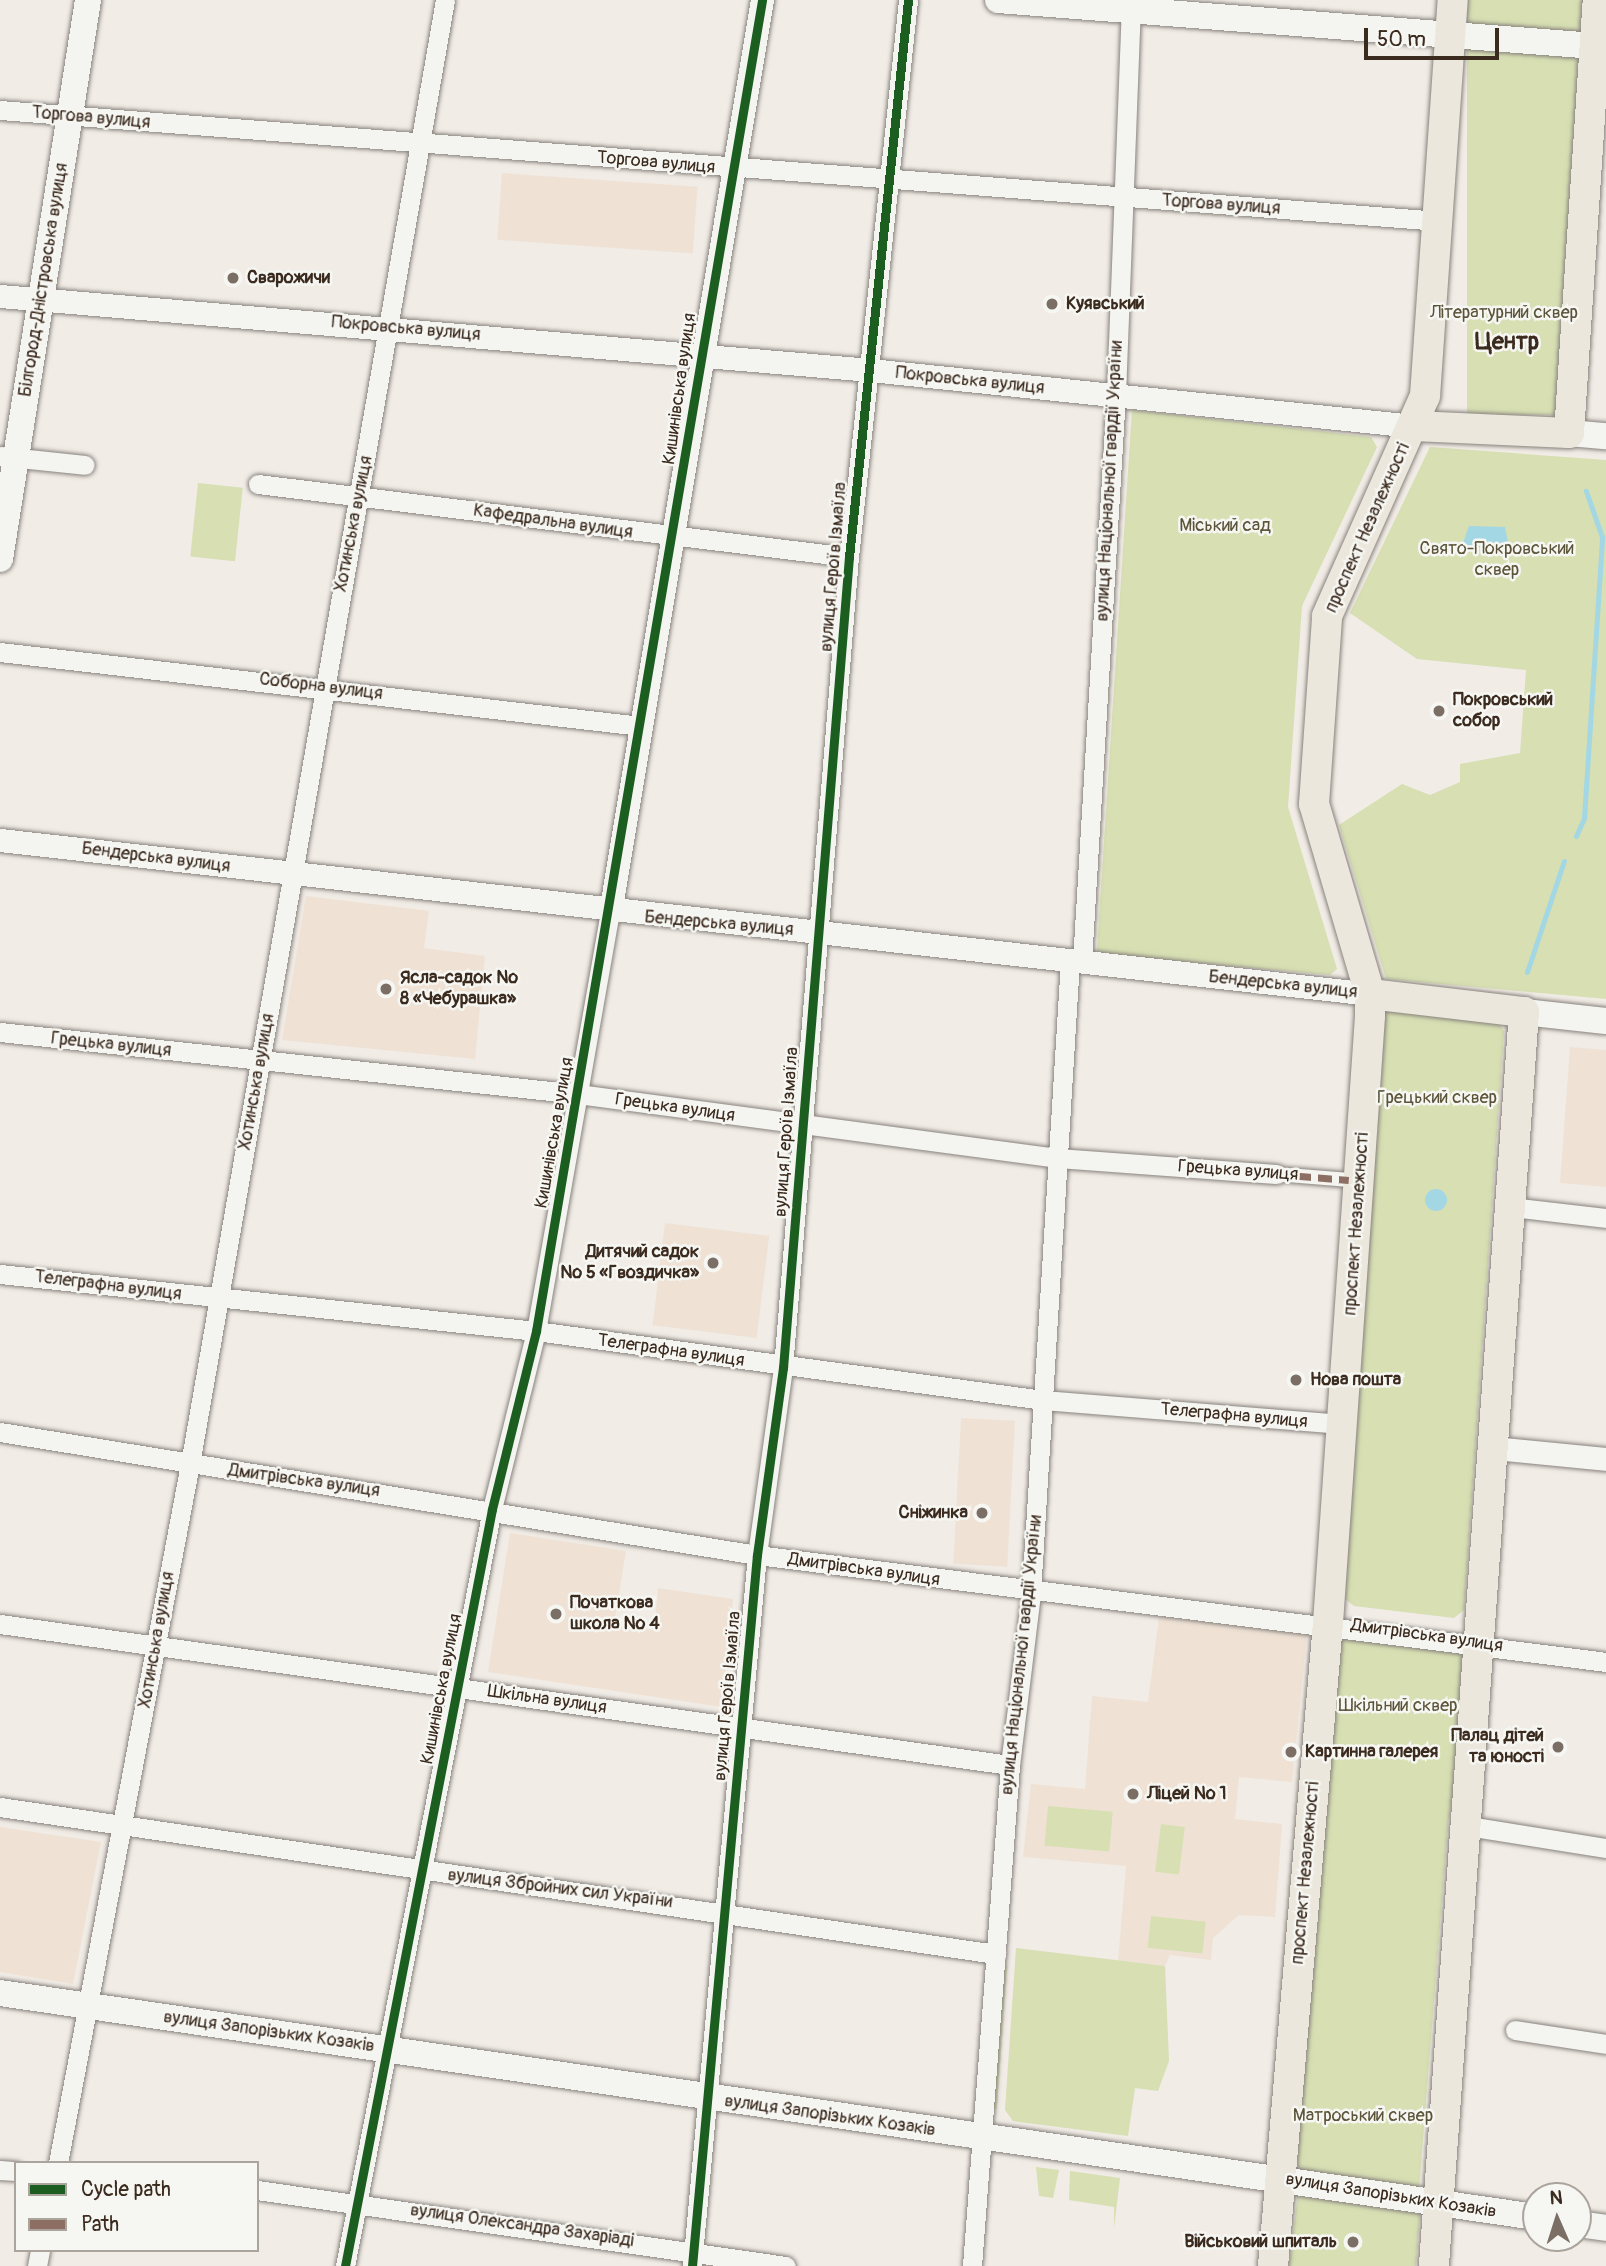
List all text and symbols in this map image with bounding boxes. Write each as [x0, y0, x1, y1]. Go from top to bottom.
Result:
scale bar [1368, 14, 1503, 58]
text: 50 m [1377, 26, 1426, 53]
street label: Торгова вулиця [31, 102, 151, 134]
street label: Торгова вулиця [596, 147, 716, 179]
street label: Білгород-Дністровська вулиця [15, 162, 73, 398]
street label: Торгова вулиця [1161, 190, 1281, 220]
place label: Сварожичи [247, 267, 330, 289]
marker: Сварожичи [225, 270, 241, 286]
place label: Куявський [1066, 293, 1145, 315]
marker: Куявський [1044, 296, 1060, 312]
park label: Літературний сквер [1430, 302, 1578, 324]
street label: Покровська вулиця [331, 312, 481, 346]
street label: Кишинівська вулиця [659, 312, 701, 466]
district label: Центр [1475, 328, 1539, 356]
street label: вулиця Національної гвардії України [1092, 340, 1128, 622]
street label: Покровська вулиця [895, 362, 1045, 400]
street label: проспект Незалежності [1321, 440, 1415, 616]
street label: Хотинська вулиця [330, 454, 378, 594]
street label: вулиця Героїв Ізмаїла [816, 481, 852, 653]
street label: Кафедральна вулиця [472, 500, 634, 544]
park label: Міський сад [1179, 515, 1271, 537]
park label: Свято-Покровський сквер [1420, 539, 1574, 582]
street label: Соборна вулиця [258, 669, 384, 705]
place label: Покровський собор [1453, 690, 1553, 732]
marker: Покровський собор [1431, 703, 1447, 719]
street label: Бендерська вулиця [80, 838, 232, 878]
street label: Бендерська вулиця [644, 907, 794, 941]
street label: Бендерська вулиця [1207, 966, 1359, 1004]
place label: Ясла-садок № 8 «Чебурашка» [400, 968, 518, 1010]
marker: Ясла-садок № 8 «Чебурашка» [378, 981, 394, 997]
street label: Хотинська вулиця [234, 1012, 280, 1152]
street label: Грецька вулиця [50, 1028, 172, 1062]
street label: вулиця Героїв Ізмаїла [770, 1046, 804, 1218]
street label: Кишинівська вулиця [531, 1056, 579, 1210]
park label: Грецький сквер [1377, 1087, 1497, 1109]
street label: Грецька вулиця [614, 1089, 736, 1127]
street label: проспект Незалежності [1340, 1132, 1374, 1316]
street label: Грецька вулиця [1177, 1156, 1299, 1186]
place label: Дитячий садок № 5 «Гвоздичка» [560, 1242, 699, 1284]
marker: Дитячий садок № 5 «Гвоздичка» [705, 1255, 721, 1271]
street label: Телеграфна вулиця [33, 1266, 183, 1306]
street label: Телеграфна вулиця [596, 1330, 746, 1372]
place label: Нова пошта [1310, 1369, 1401, 1391]
marker: Нова пошта [1288, 1372, 1304, 1388]
street label: Телеграфна вулиця [1159, 1399, 1309, 1433]
street label: Дмитрівська вулиця [227, 1460, 381, 1502]
place label: Сніжинка [899, 1502, 968, 1524]
marker: Сніжинка [974, 1505, 990, 1521]
street label: вулиця Національної гвардії України [997, 1514, 1047, 1796]
street label: Дмитрівська вулиця [787, 1549, 941, 1591]
street label: Хотинська вулиця [134, 1570, 180, 1710]
place label: Початкова школа № 4 [570, 1593, 660, 1636]
marker: Початкова школа № 4 [548, 1606, 564, 1622]
street label: вулиця Героїв Ізмаїла [710, 1610, 746, 1782]
street label: Кишинівська вулиця [417, 1612, 467, 1766]
street label: Дмитрівська вулиця [1350, 1615, 1504, 1657]
street label: Шкільна вулиця [486, 1681, 608, 1719]
park label: Шкільний сквер [1338, 1695, 1458, 1717]
place label: Палац дітей та юності [1451, 1726, 1544, 1768]
marker: Палац дітей та юності [1550, 1739, 1566, 1755]
place label: Картинна галерея [1305, 1741, 1438, 1763]
marker: Картинна галерея [1283, 1744, 1299, 1760]
street label: проспект Незалежності [1287, 1781, 1325, 1965]
place label: Ліцей № 1 [1147, 1783, 1226, 1805]
marker: Ліцей № 1 [1125, 1786, 1141, 1802]
street label: вулиця Збройних сил України [446, 1865, 674, 1913]
street label: вулиця Запорізьких Козаків [162, 2006, 376, 2058]
street label: вулиця Запорізьких Козаків [723, 2090, 937, 2142]
park label: Матроський сквер [1293, 2105, 1433, 2127]
legend [14, 2161, 259, 2252]
street label: вулиця Запорізьких Козаків [1284, 2169, 1498, 2223]
text: Cycle path [81, 2176, 171, 2203]
north arrow [1522, 2182, 1592, 2252]
text: N [1549, 2186, 1563, 2210]
street label: вулиця Олександра Захаріаді [409, 2200, 635, 2252]
text: Path [81, 2211, 119, 2238]
place label: Військовий шпиталь [1184, 2231, 1337, 2253]
marker: Військовий шпиталь [1343, 2232, 1363, 2252]

